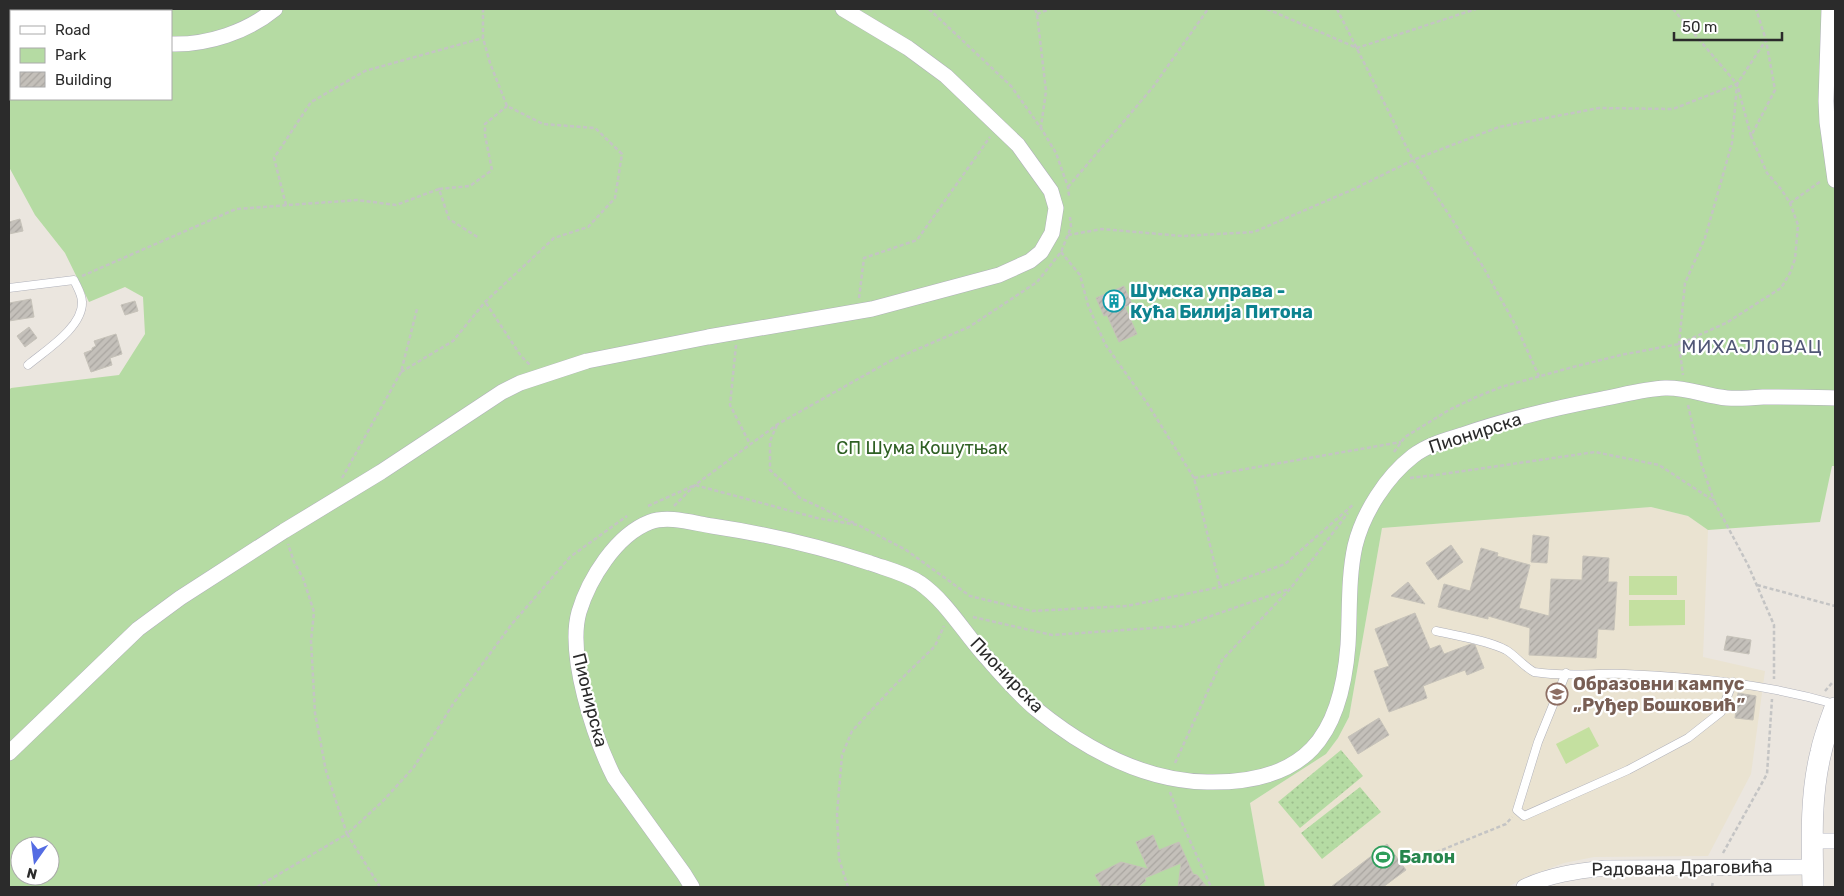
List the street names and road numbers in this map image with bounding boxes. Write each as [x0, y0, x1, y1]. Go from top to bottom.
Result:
street label: Пионирска [1426, 408, 1524, 458]
street label: Пионирска [966, 633, 1048, 717]
street label: Пионирска [568, 651, 612, 749]
street label: Радована Драговића [1591, 855, 1773, 881]

